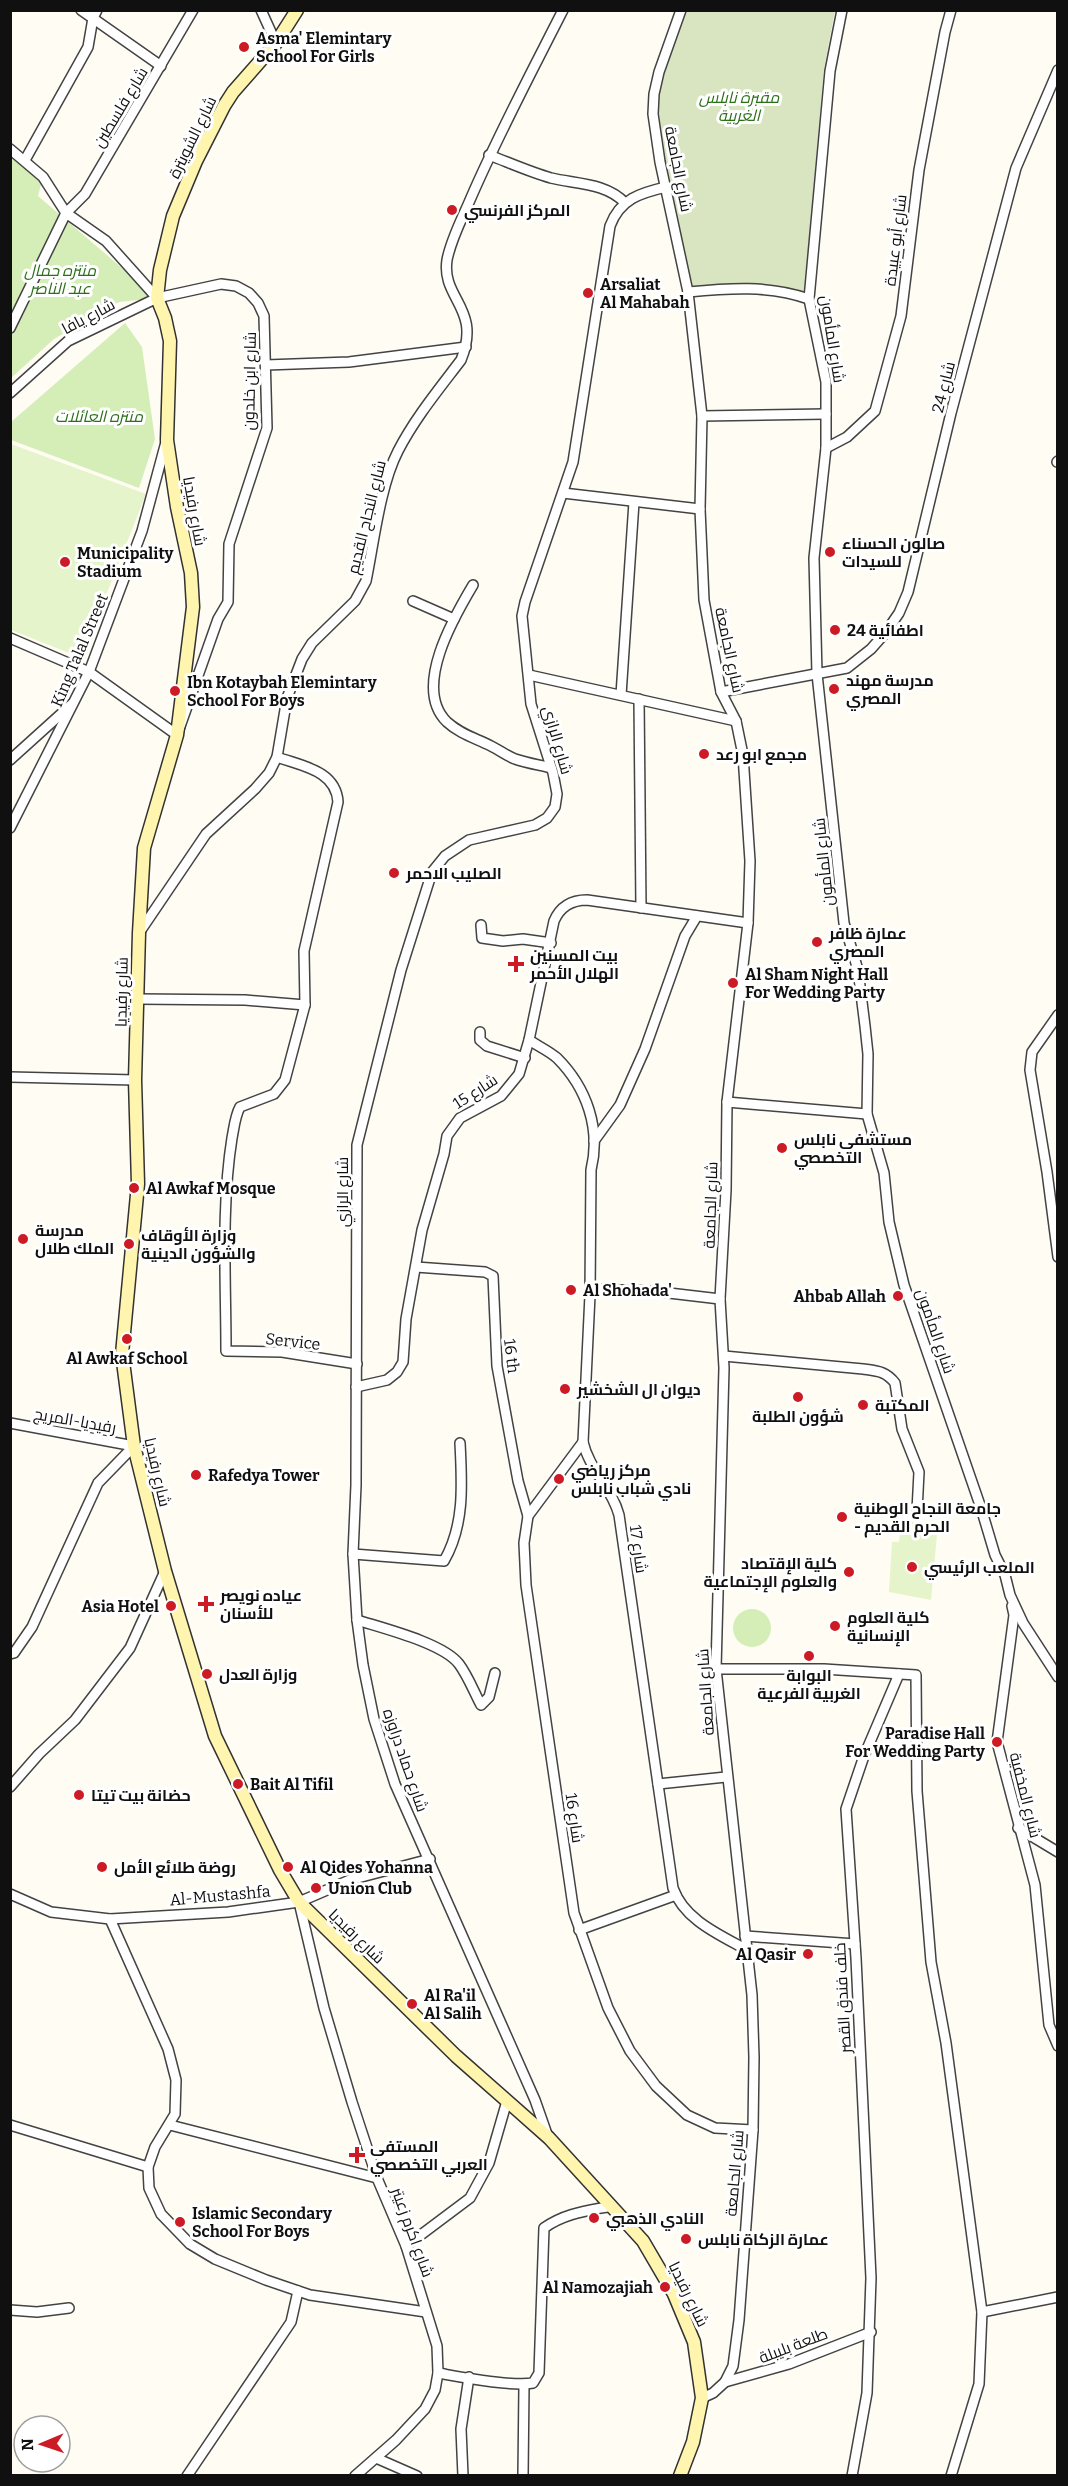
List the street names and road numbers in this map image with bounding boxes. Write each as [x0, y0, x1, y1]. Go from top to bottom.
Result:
street label: شارع فلسطين [89, 64, 154, 152]
street label: شارع الشويترة [164, 93, 222, 182]
street label: شارع الجامعة [659, 125, 696, 214]
street label: شارع أبو عبيدة [880, 193, 913, 287]
street label: شارع المأمون [814, 294, 849, 385]
street label: شارع يافا [58, 295, 119, 340]
street label: شارع ابن خلدون [239, 331, 262, 431]
street label: شارع 24 [928, 359, 961, 415]
street label: شارع النجاح القديم [343, 458, 392, 577]
street label: شارع رفيديا [177, 475, 210, 548]
street label: King Talal Street [47, 590, 112, 710]
street label: شارع الجامعة [709, 606, 748, 695]
street label: شارع الرازي [535, 704, 576, 778]
street label: شارع المأمون [809, 817, 840, 907]
street label: شارع رفيديا [111, 957, 134, 1027]
street label: شارع 15 [449, 1070, 502, 1114]
street label: شارع الرازي [333, 1157, 356, 1227]
street label: شارع الجامعة [699, 1161, 724, 1249]
street label: شارع المأمون [910, 1286, 959, 1377]
street label: Service [265, 1329, 321, 1354]
street label: 16 th [500, 1338, 523, 1374]
street label: رفيديا-المريج [32, 1404, 118, 1439]
street label: شارع رفيديا [138, 1436, 175, 1509]
street label: شارع 17 [624, 1524, 651, 1575]
street label: شارع الجامعة [693, 1648, 720, 1736]
street label: شارع حماد دراوزه [377, 1706, 432, 1815]
street label: شارع المخفية [1004, 1750, 1045, 1840]
street label: شارع 16 [560, 1792, 587, 1844]
street label: Al-Mustashfa [169, 1882, 271, 1909]
street label: شارع رفيديا [323, 1905, 389, 1969]
street label: خلف فندق القصر [830, 1942, 856, 2055]
street label: شارع الجامعة [721, 2129, 750, 2217]
street label: شارع اكرم زعيتر [385, 2184, 438, 2280]
street label: شارع رفيديا [663, 2258, 713, 2331]
street label: طلعة بليبلة [756, 2324, 830, 2367]

